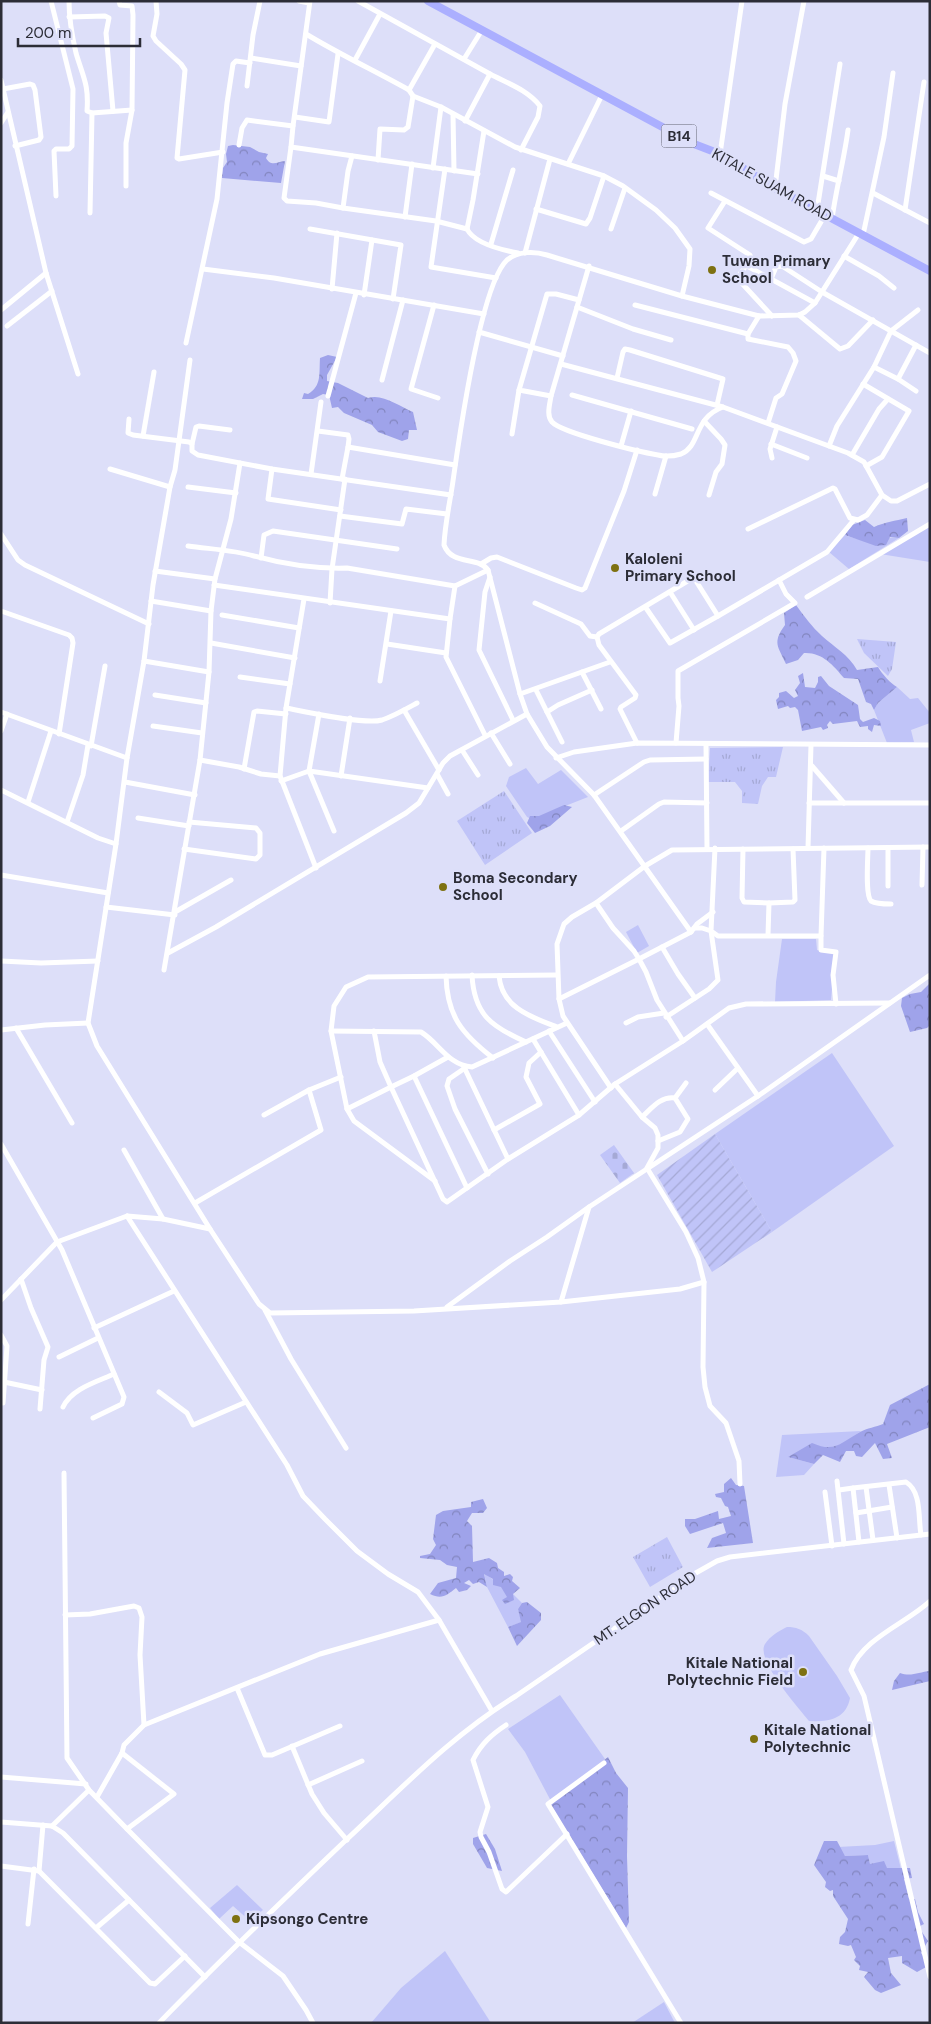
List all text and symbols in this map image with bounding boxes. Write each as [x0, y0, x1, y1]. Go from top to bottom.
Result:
scale bar [18, 15, 140, 47]
text: 200 m [25, 23, 71, 43]
road number: B14 [662, 124, 696, 148]
street label: KITALE SUAM ROAD [708, 144, 836, 226]
place label: Tuwan Primary School [722, 251, 830, 288]
marker: Tuwan Primary School [706, 264, 718, 276]
place label: Kaloleni Primary School [625, 549, 736, 586]
marker: Kaloleni Primary School [609, 562, 621, 574]
place label: Boma Secondary School [453, 868, 578, 905]
marker: Boma Secondary School [437, 881, 449, 893]
street label: MT. ELGON ROAD [590, 1566, 700, 1650]
place label: Kitale National Polytechnic Field [667, 1653, 793, 1690]
marker: Kitale National Polytechnic Field [797, 1666, 809, 1678]
place label: Kitale National Polytechnic [764, 1720, 871, 1757]
marker: Kitale National Polytechnic [748, 1733, 760, 1745]
place label: Kipsongo Centre [246, 1909, 368, 1929]
marker: Kipsongo Centre [230, 1913, 242, 1925]

